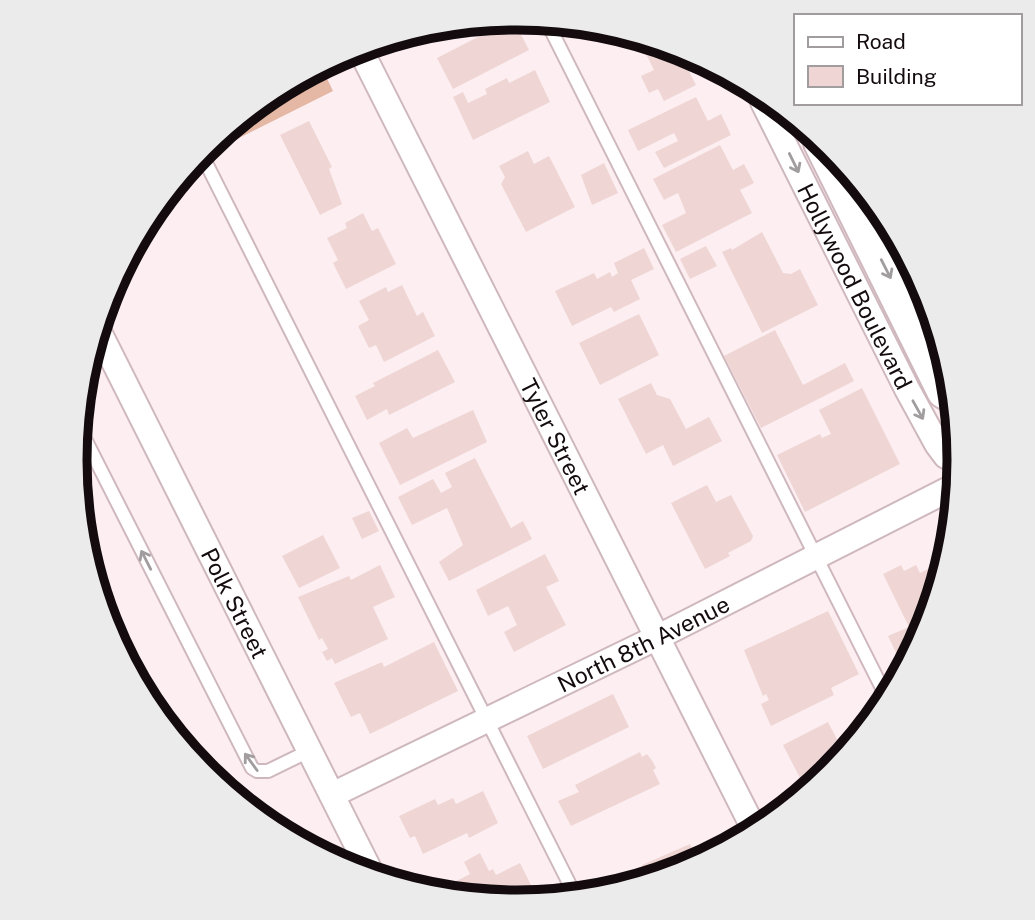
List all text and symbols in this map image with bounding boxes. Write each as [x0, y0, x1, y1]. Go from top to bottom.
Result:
legend [794, 14, 1021, 105]
text: Road [856, 29, 906, 54]
text: Building [856, 64, 937, 89]
one-way arrow [787, 152, 801, 173]
street label: Hollywood Boulevard [792, 179, 918, 394]
one-way arrow [880, 258, 894, 278]
street label: Tyler Street [515, 374, 596, 499]
one-way arrow [912, 399, 925, 420]
street label: Polk Street [196, 543, 274, 663]
one-way arrow [139, 550, 153, 571]
street label: North 8th Avenue [553, 590, 734, 697]
one-way arrow [244, 752, 259, 771]

